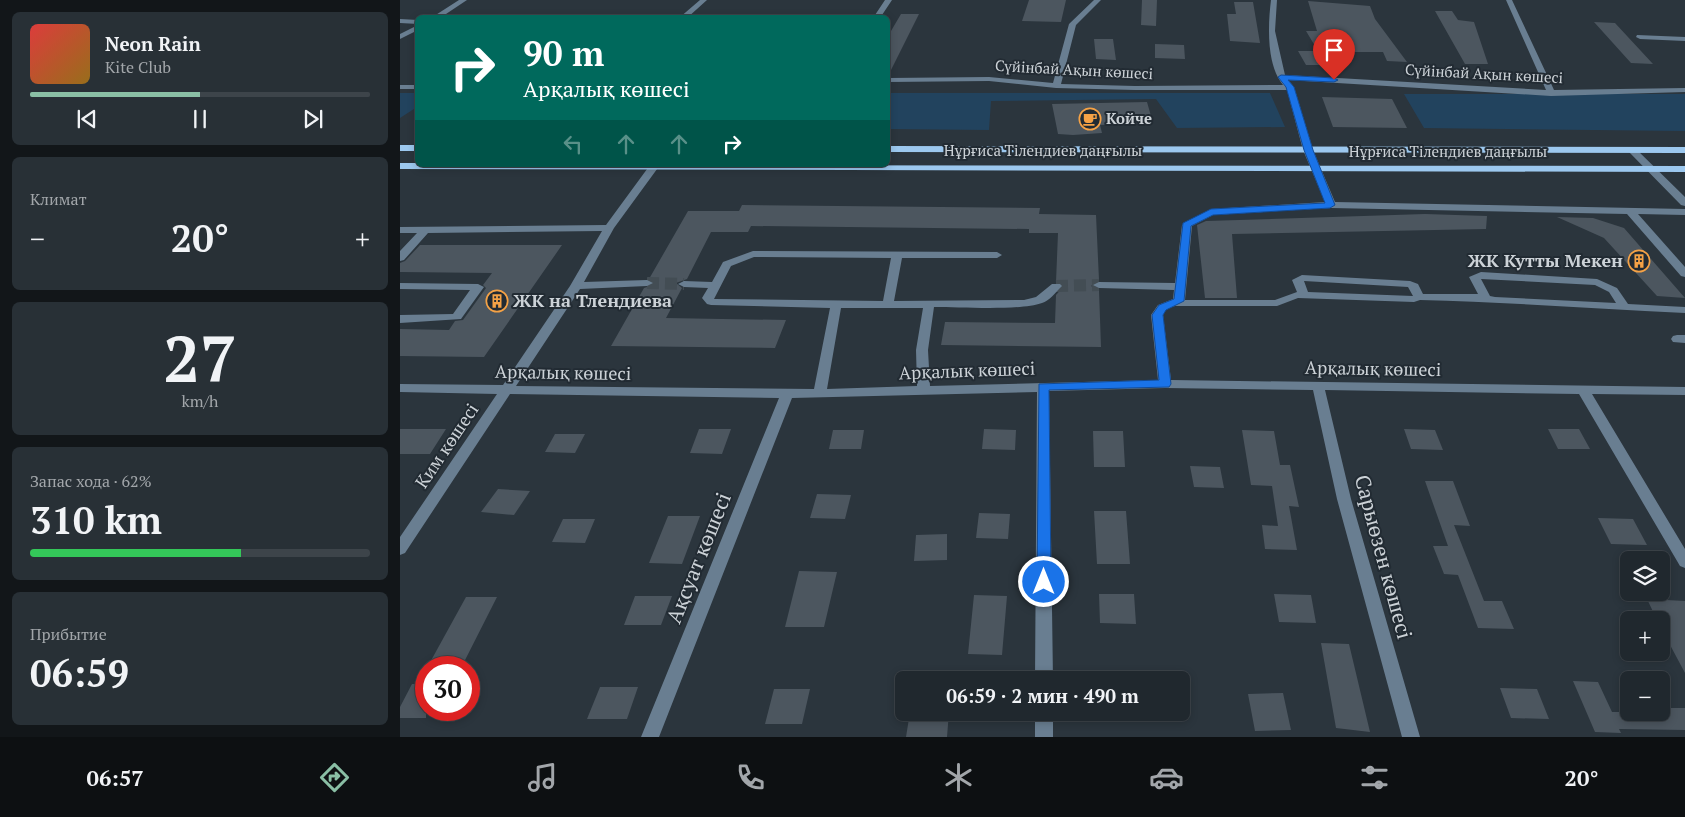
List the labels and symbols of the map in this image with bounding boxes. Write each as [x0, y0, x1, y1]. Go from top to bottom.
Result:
pin [1313, 29, 1355, 80]
street label: Сүйінбай Ақын көшесі [994, 55, 1154, 83]
street label: Сүйінбай Ақын көшесі [1404, 59, 1564, 87]
cafe icon: Койче [1078, 107, 1102, 131]
place label: Койче [1106, 108, 1152, 128]
street label: Нұрғиса Тілендиев даңғылы [944, 140, 1142, 160]
street label: Нұрғиса Тілендиев даңғылы [1349, 141, 1547, 161]
place label: ЖК Кутты Мекен [1468, 248, 1623, 272]
building icon: ЖК Кутты Мекен [1627, 249, 1651, 273]
place label: ЖК на Тлендиева [513, 288, 672, 312]
building icon: ЖК на Тлендиева [485, 289, 509, 313]
street label: Арқалық көшесі [1305, 355, 1441, 381]
street label: Арқалық көшесі [898, 356, 1036, 384]
street label: Арқалық көшесі [495, 359, 631, 385]
street label: Ким көшесі [409, 398, 483, 493]
street label: Сарыөзен көшесі [1349, 472, 1419, 642]
street label: Ақсуат көшесі [659, 488, 737, 627]
position arrow [1017, 555, 1069, 607]
speed limit sign: 30 [415, 656, 480, 721]

